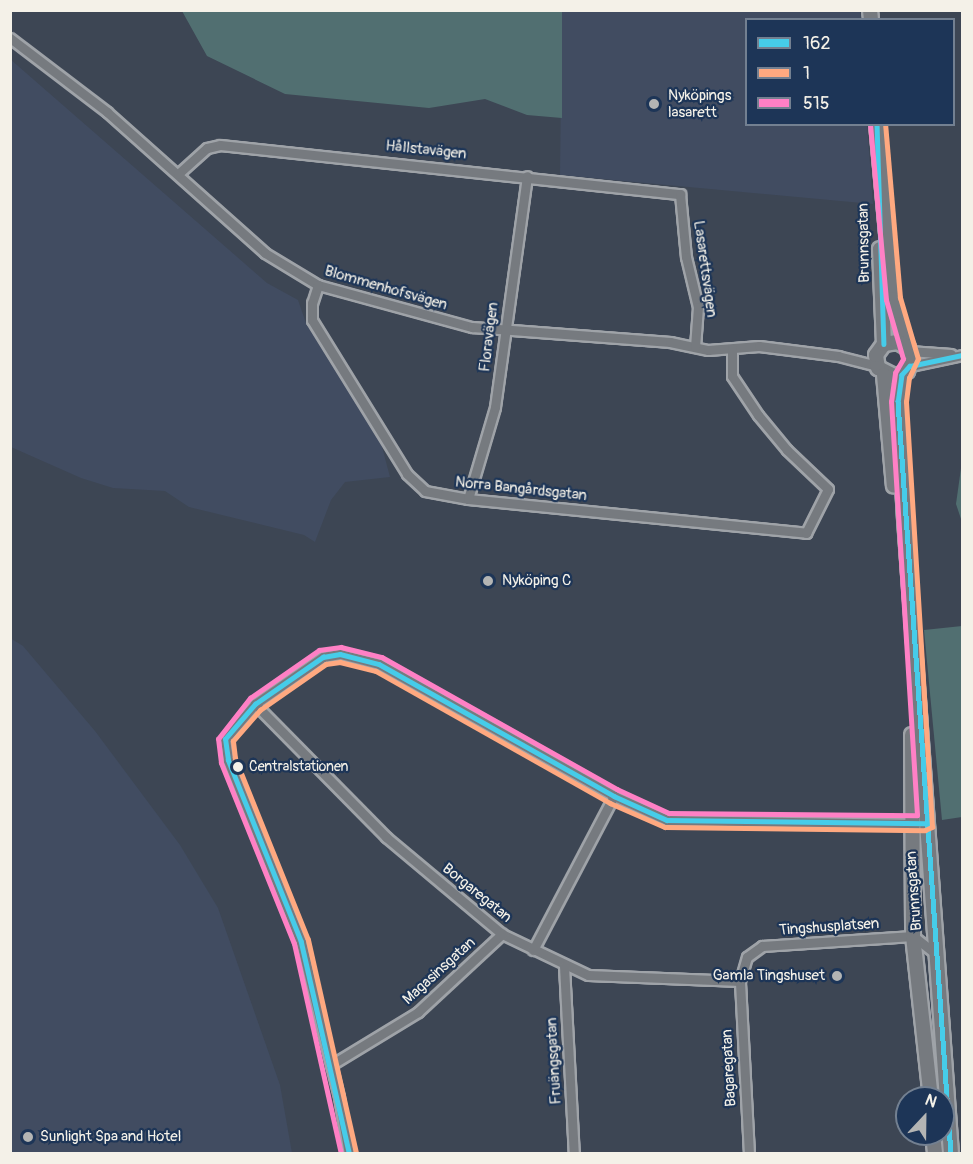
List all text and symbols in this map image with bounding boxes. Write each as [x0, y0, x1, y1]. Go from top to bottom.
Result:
legend [745, 18, 955, 126]
text: 162 [803, 32, 831, 55]
text: 1 [803, 62, 810, 85]
place label: Nyköpings lasarett [668, 86, 731, 121]
text: 515 [803, 92, 830, 115]
marker: Nyköpings lasarett [645, 95, 663, 113]
street label: Hållstavägen [385, 137, 467, 163]
street label: Brunnsgatan [854, 203, 874, 283]
street label: Lasarettsvägen [689, 220, 721, 318]
street label: Blommenhofsvägen [323, 262, 449, 314]
street label: Floravägen [476, 301, 502, 373]
street label: Norra Bangårdsgatan [454, 473, 588, 505]
marker: Nyköping C [479, 572, 497, 590]
place label: Nyköping C [502, 572, 571, 590]
place label: Centralstationen [249, 759, 348, 775]
marker: Centralstationen [232, 761, 244, 773]
street label: Brunnsgatan [902, 851, 926, 931]
street label: Borgaregatan [439, 860, 515, 926]
street label: Tingshusplatsen [778, 915, 880, 939]
street label: Magasinsgatan [399, 934, 479, 1008]
place label: Gamla Tingshuset [713, 967, 825, 985]
marker: Gamla Tingshuset [830, 969, 844, 983]
street label: Fruängsgatan [543, 1017, 565, 1105]
street label: Bagaregatan [718, 1029, 740, 1107]
north arrow [895, 1086, 955, 1146]
text: N [922, 1090, 940, 1112]
place label: Sunlight Spa and Hotel [40, 1128, 181, 1146]
marker: Sunlight Spa and Hotel [21, 1130, 35, 1144]

